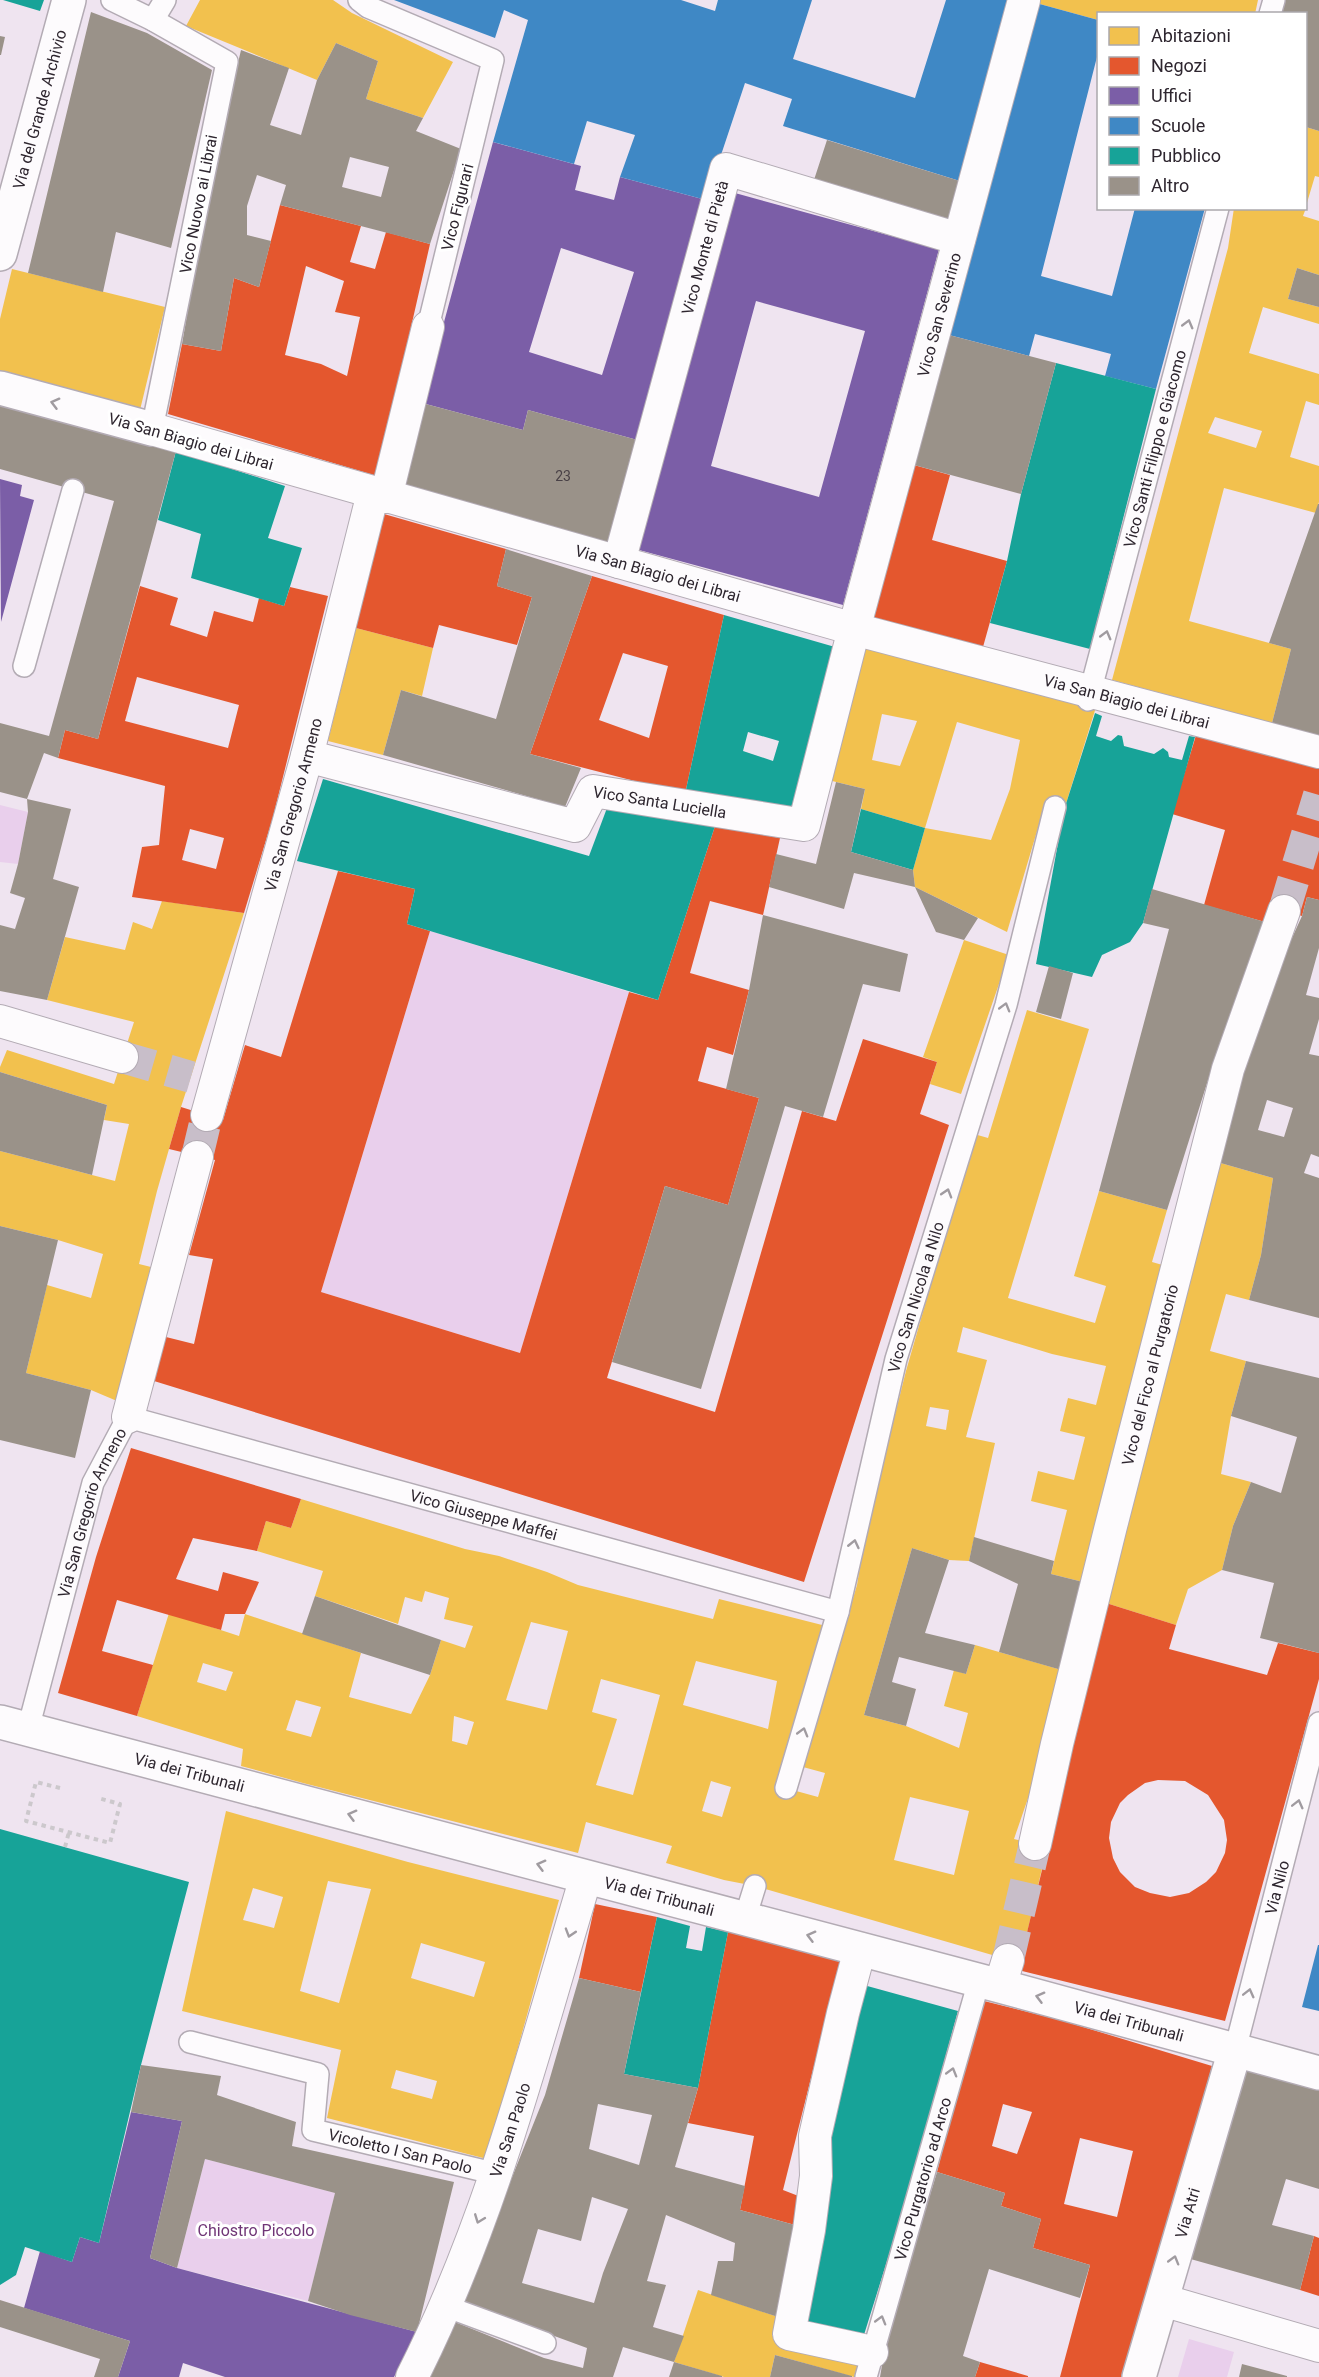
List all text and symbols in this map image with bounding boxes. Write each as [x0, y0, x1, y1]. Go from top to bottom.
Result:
legend [1097, 12, 1307, 210]
text: Abitazioni [1151, 25, 1231, 46]
street label: Via del Grande Archivio [9, 27, 71, 191]
text: Negozi [1151, 55, 1207, 76]
text: Uffici [1151, 85, 1192, 106]
text: Scuole [1151, 115, 1205, 136]
street label: Vico Nuovo ai Librai [176, 133, 221, 275]
text: Pubblico [1151, 145, 1221, 166]
street label: Vico Figurari [437, 162, 477, 253]
text: Altro [1151, 175, 1189, 196]
street label: Vico Monte di Pietà [678, 178, 732, 317]
street label: Vico San Severino [914, 251, 965, 379]
one-way arrow [1181, 320, 1193, 330]
street label: Vico Santi Filippo e Giacomo [1120, 348, 1190, 550]
one-way arrow [50, 398, 61, 410]
street label: Via San Biagio dei Librai [106, 409, 276, 474]
house number: 23 [555, 468, 571, 484]
street label: Via San Biagio dei Librai [573, 541, 743, 606]
one-way arrow [1098, 630, 1111, 640]
street label: Via San Biagio dei Librai [1042, 671, 1212, 733]
street label: Via San Gregorio Armeno [261, 716, 326, 894]
street label: Vico Santa Luciella [592, 782, 728, 822]
one-way arrow [998, 1002, 1010, 1013]
one-way arrow [940, 1188, 952, 1199]
street label: Vico San Nicola a Nilo [884, 1219, 948, 1374]
street label: Vico del Fico al Purgatorio [1118, 1282, 1182, 1468]
street label: Via San Gregorio Armeno [54, 1425, 131, 1600]
street label: Vico Giuseppe Maffei [408, 1486, 560, 1545]
one-way arrow [846, 1539, 859, 1549]
one-way arrow [796, 1727, 808, 1738]
street label: Via dei Tribunali [132, 1749, 247, 1796]
one-way arrow [1290, 1799, 1303, 1809]
one-way arrow [347, 1810, 358, 1822]
street label: Via Nilo [1261, 1858, 1293, 1916]
one-way arrow [536, 1860, 547, 1872]
street label: Via dei Tribunali [602, 1873, 716, 1920]
one-way arrow [564, 1927, 577, 1938]
one-way arrow [806, 1931, 817, 1943]
one-way arrow [1242, 1988, 1255, 1998]
one-way arrow [1035, 1992, 1046, 2004]
street label: Via dei Tribunali [1072, 1998, 1186, 2046]
one-way arrow [945, 2067, 957, 2078]
street label: Via San Paolo [486, 2080, 535, 2180]
street label: Vico Purgatorio ad Arco [891, 2095, 955, 2263]
street label: Vicoletto I San Paolo [326, 2125, 474, 2178]
street label: Via Atri [1171, 2186, 1204, 2241]
one-way arrow [474, 2213, 486, 2224]
park label: Chiostro Piccolo [198, 2221, 314, 2240]
one-way arrow [1167, 2255, 1179, 2266]
one-way arrow [874, 2316, 887, 2326]

